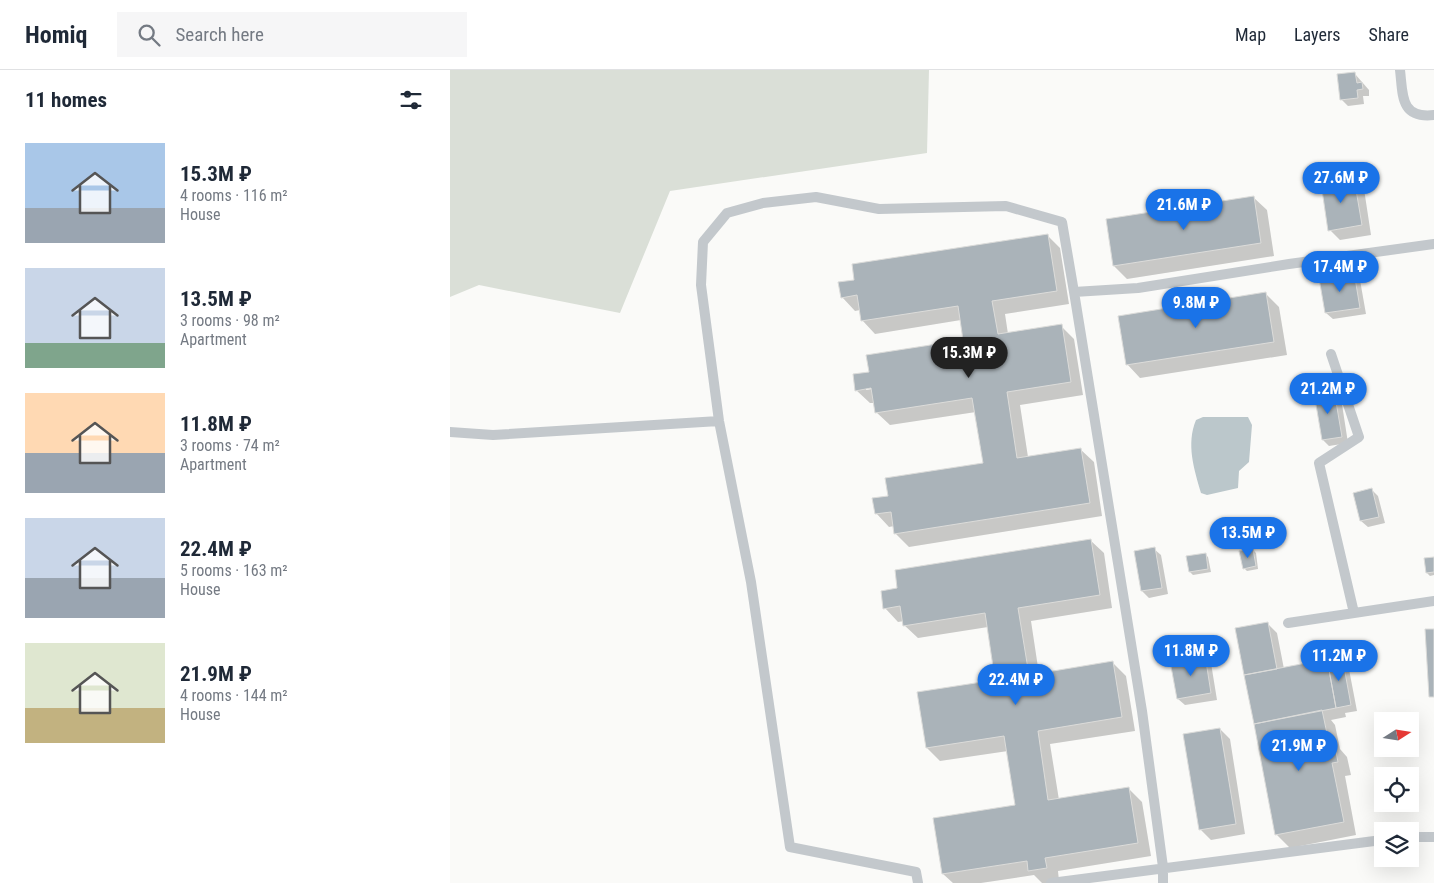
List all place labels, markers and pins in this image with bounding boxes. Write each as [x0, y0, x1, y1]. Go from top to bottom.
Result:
pin: 27.6M ₽ [1295, 162, 1387, 204]
pin: 21.6M ₽ [1138, 189, 1230, 231]
pin: 17.4M ₽ [1294, 250, 1386, 293]
pin: 9.8M ₽ [1155, 286, 1237, 329]
pin: 15.3M ₽ [923, 336, 1015, 379]
pin: 21.2M ₽ [1282, 372, 1374, 415]
pin: 13.5M ₽ [1202, 516, 1294, 559]
pin: 11.8M ₽ [1145, 634, 1237, 677]
pin: 11.2M ₽ [1293, 640, 1385, 682]
pin: 22.4M ₽ [970, 664, 1062, 706]
pin: 21.9M ₽ [1253, 730, 1345, 772]

